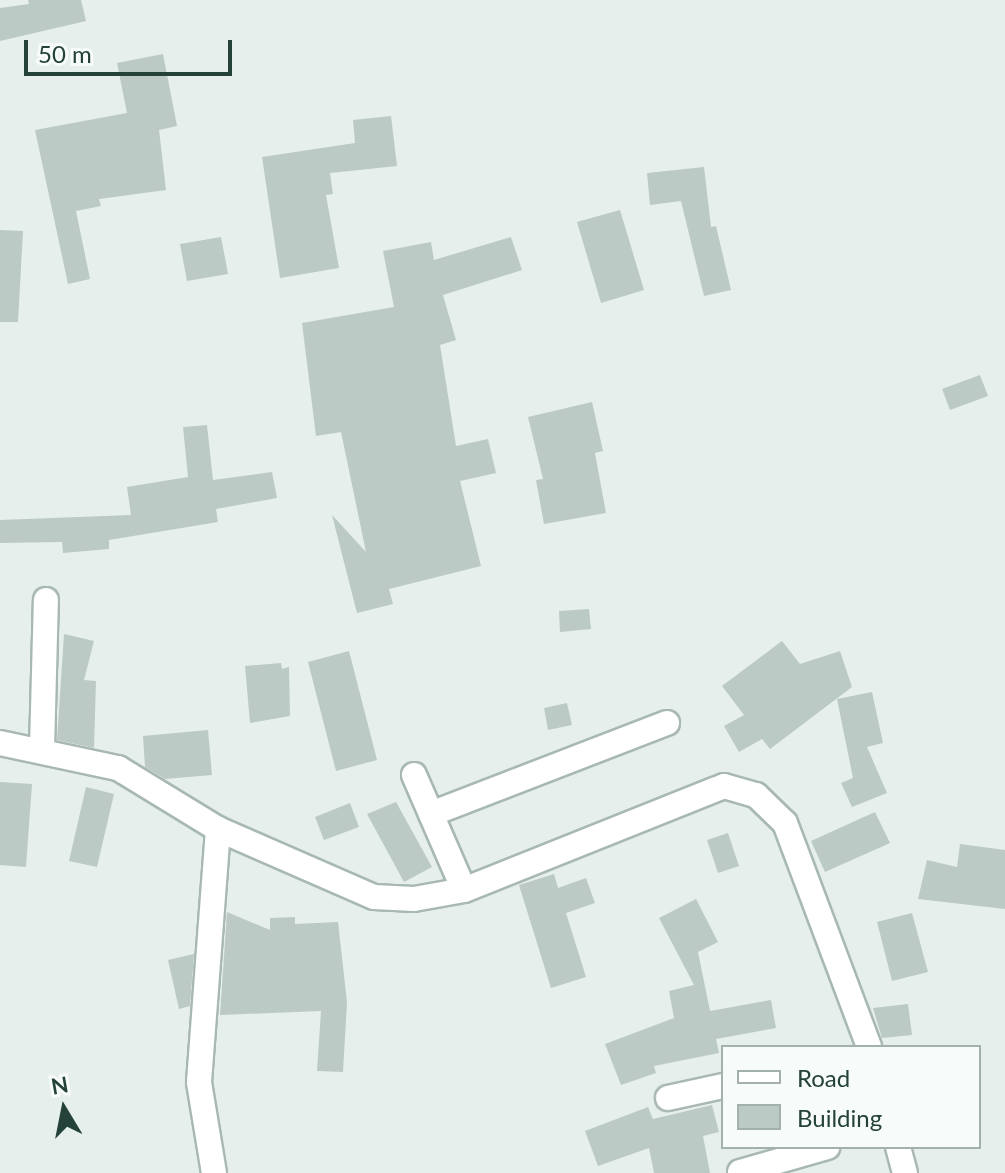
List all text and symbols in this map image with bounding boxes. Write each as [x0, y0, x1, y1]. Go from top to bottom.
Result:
scale bar [28, 24, 236, 74]
text: 50 m [38, 39, 92, 68]
legend [721, 1045, 981, 1149]
text: Road [797, 1063, 850, 1092]
north arrow [24, 1069, 104, 1149]
text: N [49, 1070, 70, 1100]
text: Building [797, 1103, 882, 1132]

